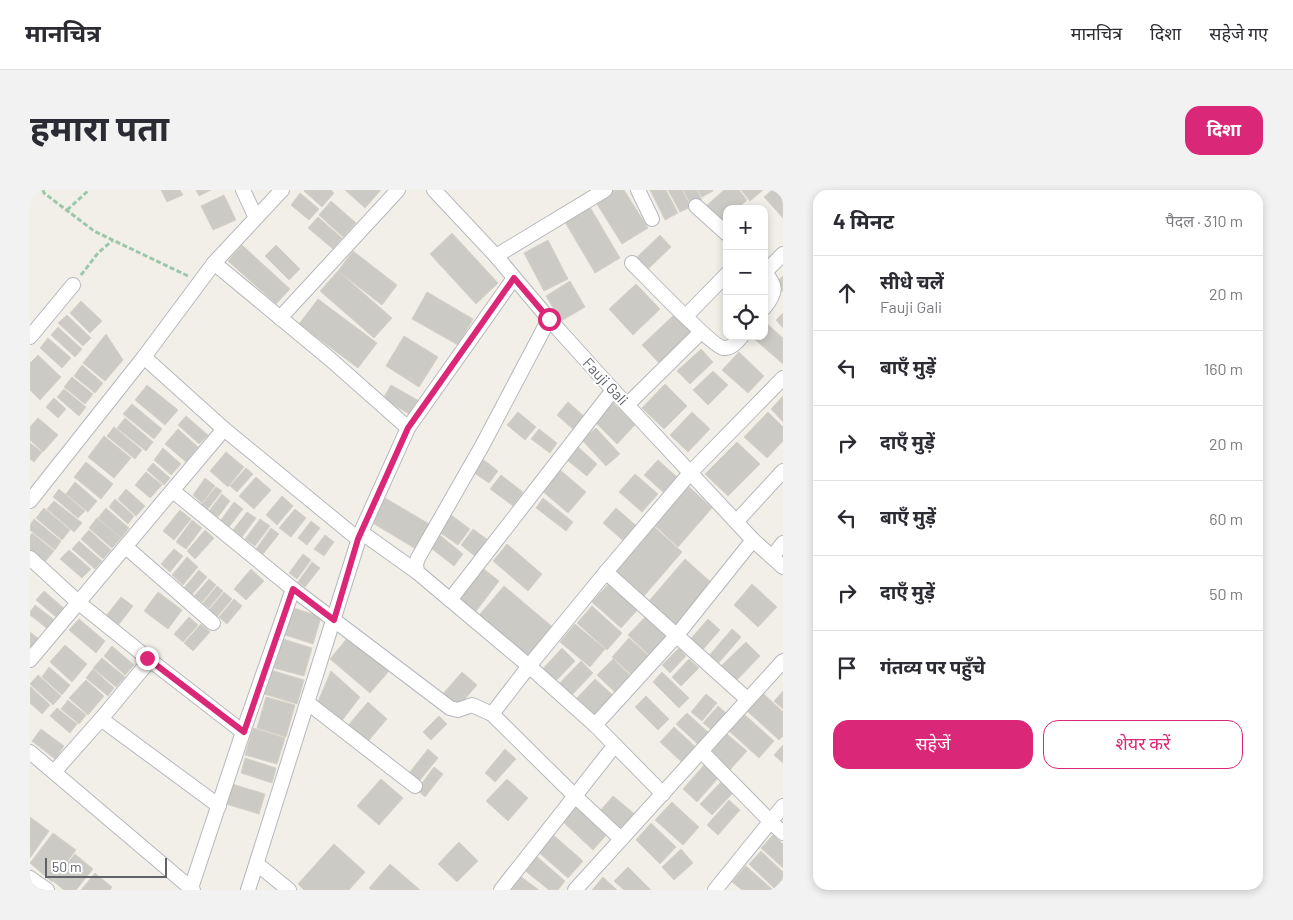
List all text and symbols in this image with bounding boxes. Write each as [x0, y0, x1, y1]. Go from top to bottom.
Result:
text: मानचित्र [25, 18, 101, 47]
text: मानचित्र [1071, 22, 1122, 44]
text: दिशा [1150, 22, 1181, 44]
text: सहेजे गए [1209, 22, 1268, 44]
text: हमारा पता [30, 106, 169, 148]
button: दिशा [1185, 106, 1263, 155]
map controls [723, 205, 768, 340]
button: + [723, 205, 768, 250]
text: 4 मिनट [833, 208, 894, 233]
text: पैदल · 310 m [1166, 211, 1243, 230]
button: − [723, 250, 768, 295]
text: सीधे चलें [880, 270, 944, 293]
icon: ahead [833, 279, 861, 307]
text: 20 m [1209, 284, 1243, 303]
button: locate [723, 295, 768, 340]
text: Fauji Gali [880, 297, 942, 316]
route start [538, 308, 561, 331]
street label: Fauji Gali [580, 354, 632, 408]
icon: left [833, 354, 861, 382]
text: बाएँ मुड़ें [880, 355, 936, 378]
text: 160 m [1204, 359, 1243, 378]
icon: right [833, 429, 861, 457]
text: दाएँ मुड़ें [880, 430, 935, 453]
text: 20 m [1209, 434, 1243, 453]
icon: left [833, 504, 861, 532]
text: बाएँ मुड़ें [880, 505, 936, 528]
text: 60 m [1209, 509, 1243, 528]
icon: right [833, 579, 861, 607]
text: दाएँ मुड़ें [880, 580, 935, 603]
text: 50 m [1209, 584, 1243, 603]
route end [136, 647, 159, 670]
icon: arrive [833, 654, 861, 682]
text: गंतव्य पर पहुँचे [880, 655, 985, 678]
button: सहेजें [833, 720, 1033, 769]
button: शेयर करें [1043, 720, 1243, 769]
scale bar [45, 855, 168, 878]
text: 50 m [52, 858, 81, 875]

